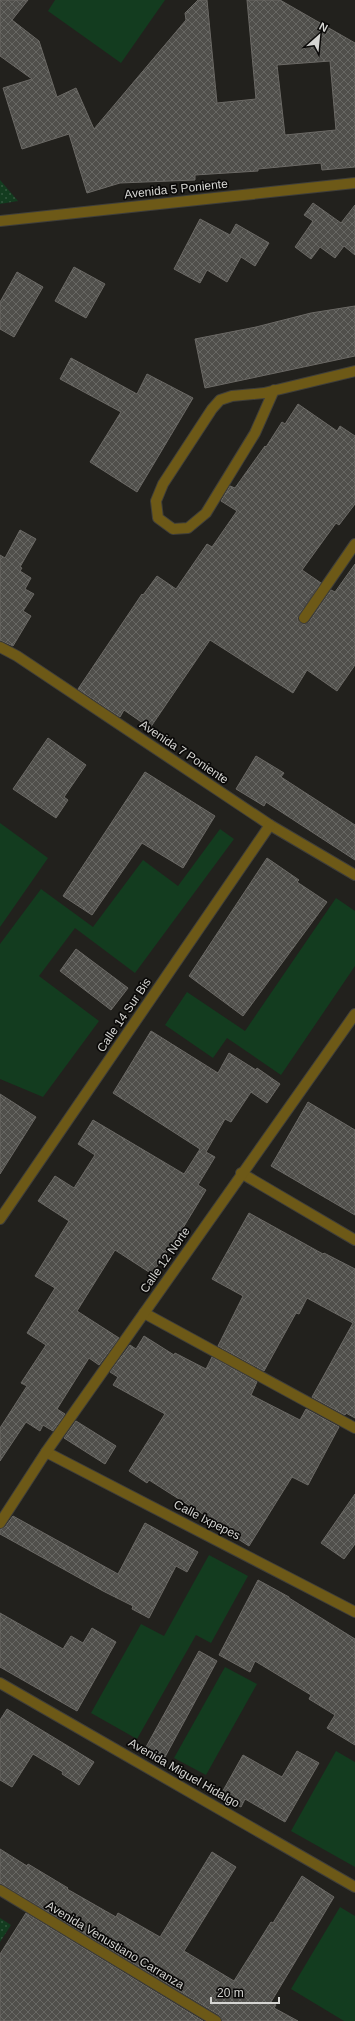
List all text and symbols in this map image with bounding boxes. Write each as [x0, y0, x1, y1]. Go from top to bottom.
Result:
north arrow [299, 16, 339, 56]
text: N [317, 20, 330, 34]
street label: Avenida 5 Poniente [124, 177, 229, 201]
street label: Avenida 7 Poniente [137, 717, 231, 787]
street label: Calle 14 Sur Bis [94, 975, 154, 1055]
street label: Calle 12 Norte [137, 1224, 193, 1295]
street label: Calle Ixpepes [171, 1497, 243, 1543]
street label: Avenida Miguel Hidalgo [126, 1735, 242, 1811]
street label: Avenida Venustiano Carranza [43, 1898, 187, 1992]
scale bar [211, 1979, 279, 2005]
text: 20 m [217, 1986, 244, 2000]

